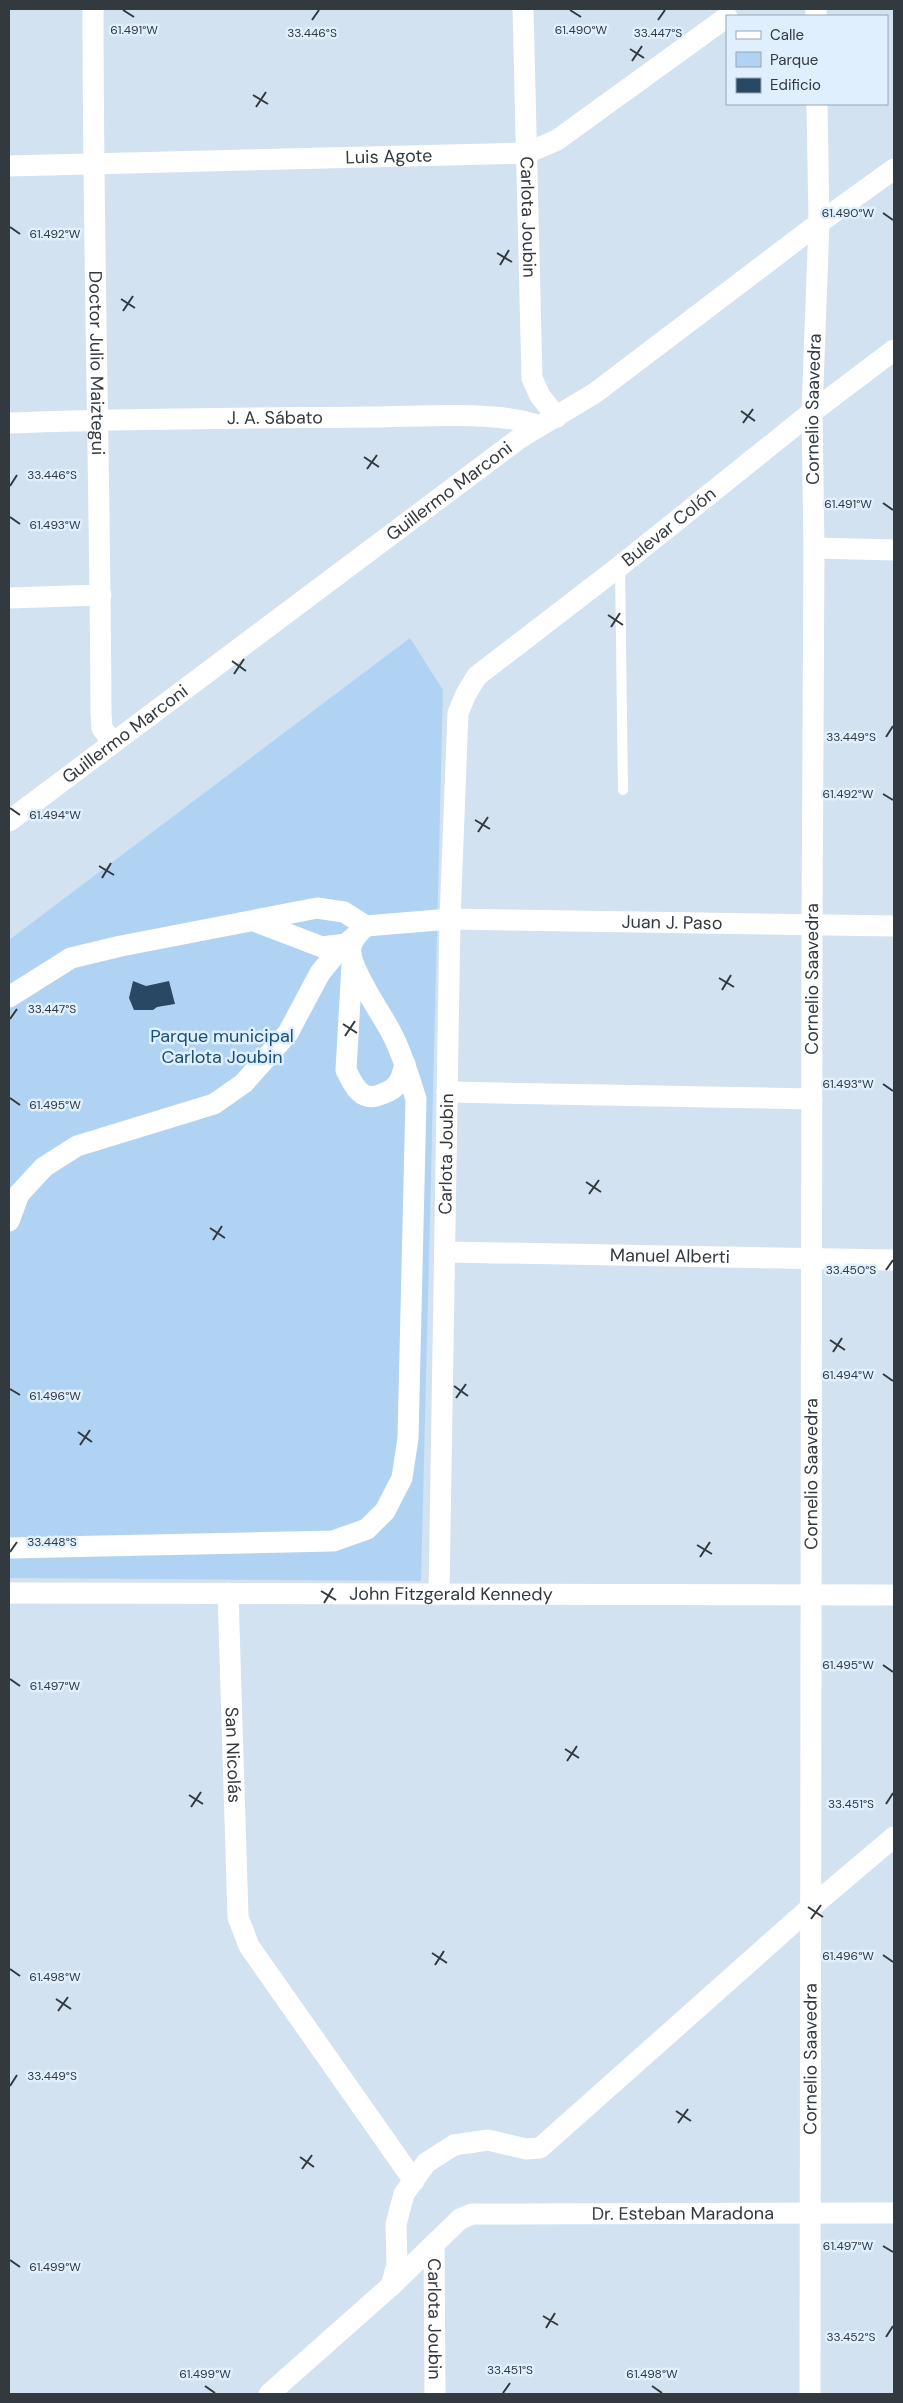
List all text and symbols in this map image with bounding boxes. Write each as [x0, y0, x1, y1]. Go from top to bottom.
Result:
legend [726, 15, 888, 105]
text: 61.491°W [110, 22, 158, 38]
text: 61.490°W [555, 22, 608, 38]
text: 33.446°S [287, 25, 337, 41]
text: 33.447°S [634, 25, 682, 41]
text: Calle [770, 25, 804, 45]
text: Parque [770, 50, 818, 70]
text: Edificio [770, 75, 821, 95]
street label: Luis Agote [345, 143, 433, 170]
street label: Carlota Joubin [515, 156, 542, 278]
text: 61.490°W [822, 205, 875, 221]
text: 61.492°W [30, 226, 81, 242]
street label: Doctor Julio Maiztegui [83, 271, 110, 455]
street label: Cornelio Saavedra [800, 333, 827, 485]
street label: J. A. Sábato [227, 405, 323, 430]
street label: Guillermo Marconi [381, 436, 517, 546]
text: 33.446°S [27, 467, 77, 483]
street label: Bulevar Colón [617, 482, 721, 572]
text: 61.491°W [824, 496, 872, 512]
text: 61.493°W [29, 517, 81, 533]
street label: Guillermo Marconi [57, 679, 193, 789]
text: 33.449°S [826, 729, 876, 745]
text: 61.492°W [823, 786, 874, 802]
text: 61.494°W [29, 807, 81, 823]
street label: Cornelio Saavedra [800, 903, 824, 1055]
street label: Juan J. Paso [621, 910, 723, 935]
text: 33.447°S [28, 1001, 76, 1017]
park label: Parque municipal Carlota Joubin [150, 1024, 294, 1069]
text: 61.493°W [822, 1076, 874, 1092]
street label: Carlota Joubin [433, 1093, 459, 1215]
text: 61.495°W [29, 1097, 81, 1113]
street label: Manuel Alberti [610, 1243, 730, 1269]
text: 33.450°S [826, 1262, 876, 1278]
text: 61.494°W [822, 1367, 874, 1383]
text: 61.496°W [29, 1388, 81, 1404]
street label: Cornelio Saavedra [799, 1398, 823, 1550]
text: 33.448°S [27, 1534, 77, 1550]
street label: John Fitzgerald Kennedy [349, 1582, 553, 1606]
text: 61.495°W [822, 1657, 874, 1673]
text: 61.497°W [30, 1678, 81, 1694]
street label: San Nicolás [220, 1707, 246, 1803]
text: 33.451°S [828, 1796, 874, 1812]
text: 61.496°W [822, 1948, 874, 1964]
text: 61.498°W [29, 1969, 81, 1985]
street label: Cornelio Saavedra [798, 1983, 823, 2135]
text: 33.449°S [27, 2068, 77, 2084]
street label: Dr. Esteban Maradona [592, 2201, 774, 2226]
text: 61.497°W [823, 2238, 874, 2254]
street label: Carlota Joubin [422, 2258, 447, 2380]
text: 61.499°W [29, 2259, 81, 2275]
text: 33.452°S [827, 2329, 876, 2345]
text: 33.451°S [487, 2362, 533, 2378]
text: 61.499°W [179, 2366, 231, 2382]
text: 61.498°W [626, 2366, 678, 2382]

